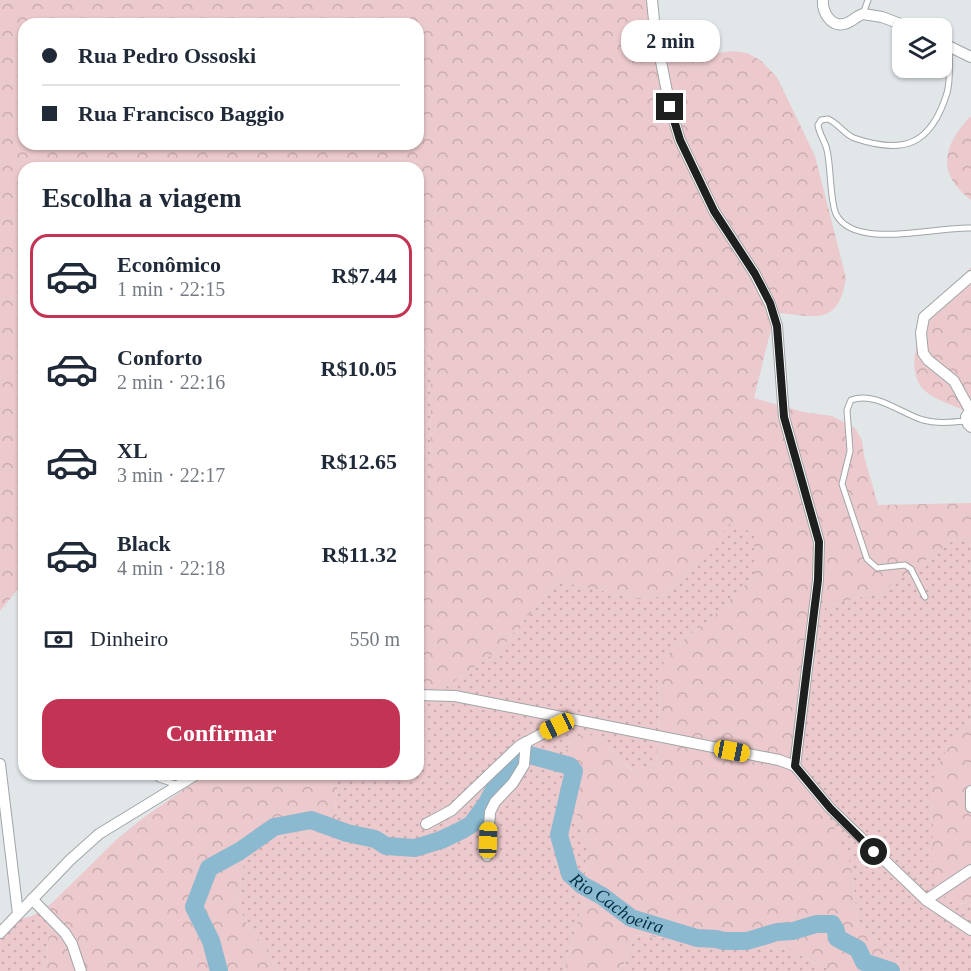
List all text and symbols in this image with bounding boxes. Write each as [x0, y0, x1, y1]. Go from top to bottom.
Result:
map controls [892, 18, 952, 78]
button: layers [892, 18, 952, 78]
callout: 2 min [620, 20, 720, 62]
text: 2 min [646, 30, 695, 52]
text: Rua Pedro Ossoski [78, 43, 256, 68]
route end [656, 93, 683, 120]
text: Rua Francisco Baggio [78, 101, 285, 126]
text: Escolha a viagem [42, 183, 242, 213]
icon: car [45, 249, 99, 303]
text: Econômico [117, 252, 221, 277]
text: R$7.44 [332, 263, 397, 288]
text: 1 min · 22:15 [117, 278, 225, 300]
icon: car [45, 342, 99, 396]
text: Conforto [117, 345, 203, 370]
text: R$10.05 [321, 356, 397, 381]
text: 2 min · 22:16 [117, 371, 225, 393]
icon: car [45, 435, 99, 489]
text: XL [117, 438, 148, 463]
text: R$12.65 [321, 449, 397, 474]
text: 3 min · 22:17 [117, 464, 225, 486]
icon: car [45, 528, 99, 582]
text: Black [117, 531, 171, 556]
text: R$11.32 [322, 542, 397, 567]
text: 4 min · 22:18 [117, 557, 225, 579]
icon: cash [42, 623, 75, 656]
text: Dinheiro [90, 626, 168, 651]
text: 550 m [349, 628, 400, 650]
button: Confirmar [42, 699, 400, 768]
car [537, 710, 577, 742]
car [713, 739, 751, 763]
car [478, 822, 498, 858]
route start [860, 838, 887, 865]
water label: Rio Cachoeira [565, 868, 666, 937]

